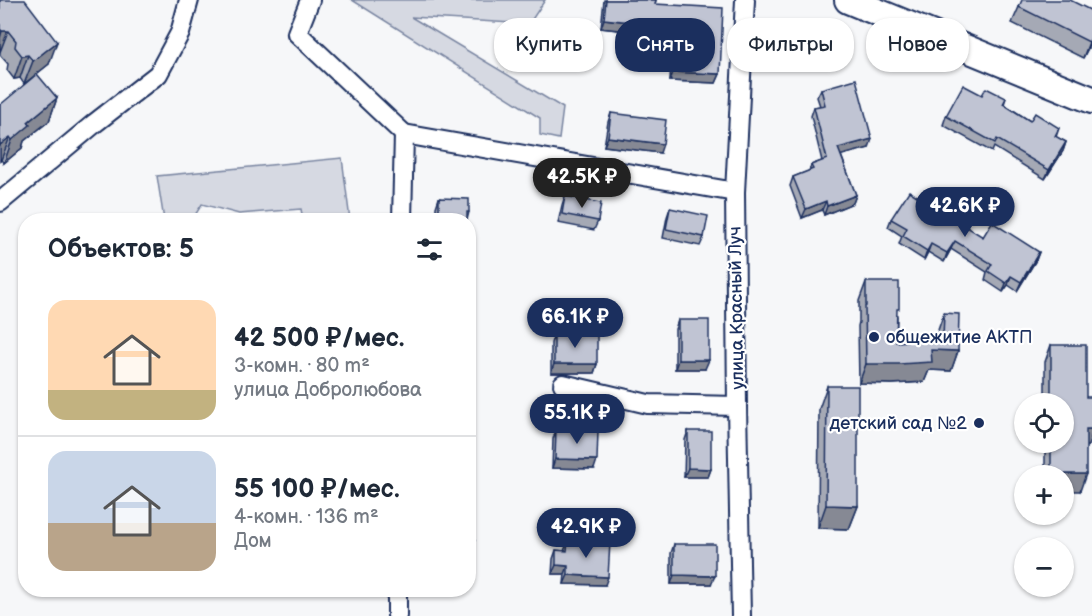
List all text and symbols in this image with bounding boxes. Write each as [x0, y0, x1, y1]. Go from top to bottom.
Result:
chip: Купить [494, 18, 603, 72]
chip: Снять [615, 18, 715, 72]
chip: Фильтры [727, 18, 854, 72]
chip: Новое [866, 18, 969, 72]
pin: 42.5K ₽ [527, 158, 637, 209]
text: 42.5K ₽ [547, 165, 617, 189]
pin: 42.6K ₽ [910, 187, 1020, 238]
text: 42.6K ₽ [930, 194, 1000, 218]
street label: улица Красный Луч [725, 226, 748, 390]
icon: filters [413, 233, 446, 266]
text: Объектов: 5 [48, 234, 194, 265]
pin: 66.1K ₽ [520, 298, 630, 349]
text: 66.1K ₽ [541, 305, 609, 329]
text: 42 500 ₽/мес. [234, 323, 405, 354]
icon: home [96, 324, 168, 396]
place label: общежитие АКТП [886, 327, 1032, 348]
marker: общежитие АКТП [867, 330, 881, 344]
text: 3-комн. · 80 m² [234, 354, 370, 378]
text: улица Добролюбова [234, 378, 422, 402]
map controls [1014, 393, 1074, 597]
button: locate [1014, 393, 1074, 453]
pin: 55.1K ₽ [522, 394, 632, 445]
text: 55.1K ₽ [544, 401, 610, 425]
place label: детский сад №2 [829, 413, 967, 434]
marker: детский сад №2 [972, 416, 986, 430]
button: + [1014, 465, 1074, 525]
text: 55 100 ₽/мес. [234, 474, 400, 505]
icon: home [96, 475, 168, 547]
text: 4-комн. · 136 m² [234, 505, 379, 529]
pin: 42.9K ₽ [531, 508, 641, 559]
text: 42.9K ₽ [551, 515, 621, 539]
text: Дом [234, 529, 272, 553]
button: − [1014, 537, 1074, 597]

